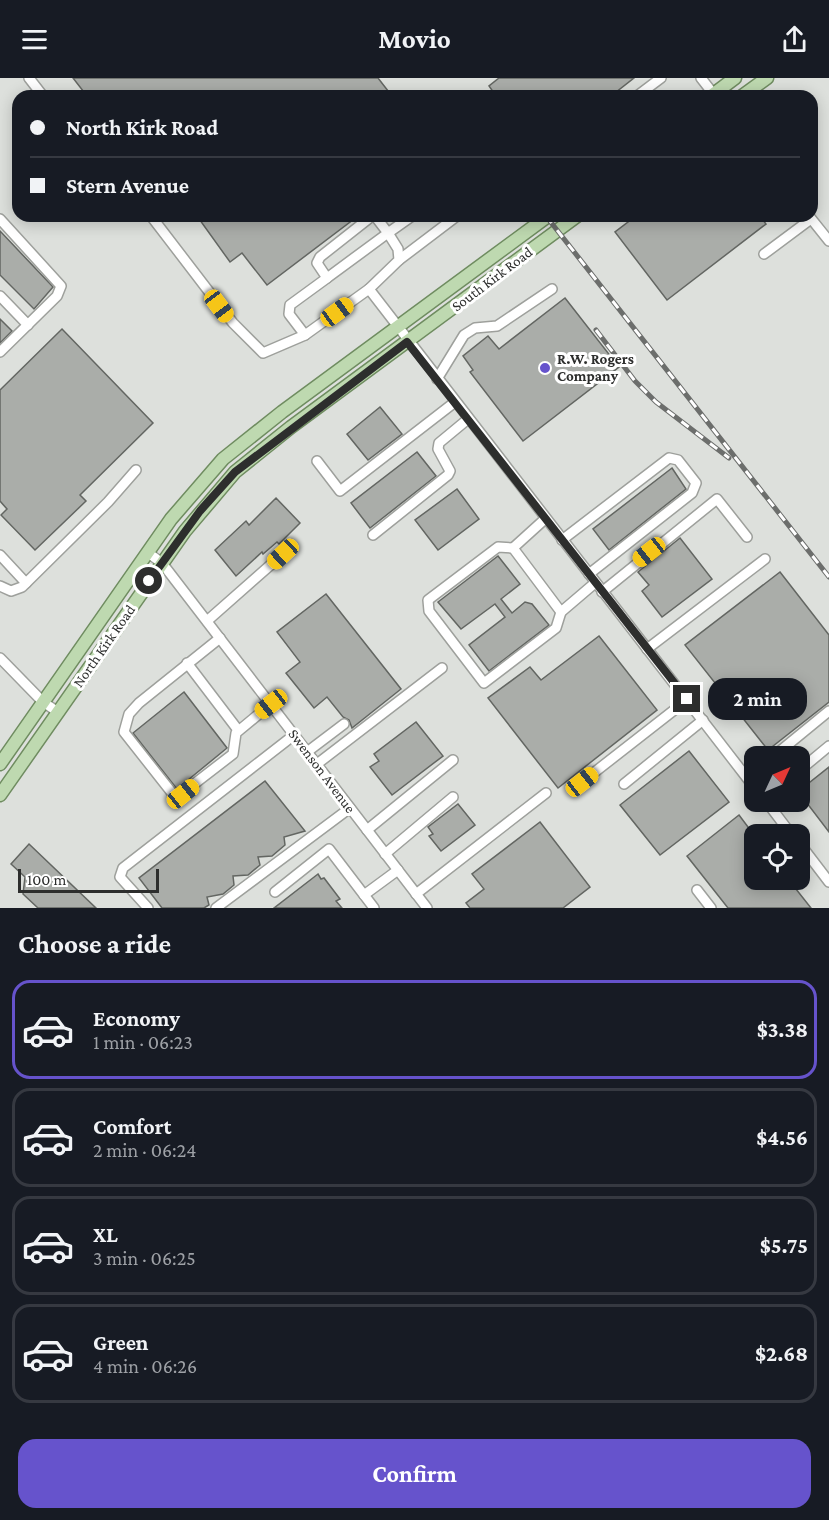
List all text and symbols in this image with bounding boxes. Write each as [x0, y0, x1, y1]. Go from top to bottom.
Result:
icon: menu [18, 23, 51, 56]
icon: share [778, 23, 811, 56]
text: Movio [378, 24, 451, 54]
text: North Kirk Road [66, 115, 218, 140]
text: Stern Avenue [66, 173, 189, 198]
street label: South Kirk Road [449, 244, 535, 314]
car [201, 286, 237, 326]
car [317, 294, 357, 330]
place label: R.W. Rogers Company [557, 351, 634, 384]
marker: R.W. Rogers Company [538, 361, 552, 375]
car [629, 534, 669, 570]
car [264, 535, 302, 573]
route start [135, 567, 162, 594]
street label: North Kirk Road [70, 602, 138, 690]
callout: 2 min [708, 678, 807, 720]
route end [673, 685, 700, 712]
car [251, 686, 291, 722]
text: 2 min [733, 688, 782, 710]
street label: Swenson Avenue [285, 726, 359, 816]
north arrow [744, 746, 810, 812]
map controls [744, 746, 810, 890]
car [562, 764, 602, 800]
car [163, 776, 203, 812]
button: locate [744, 824, 810, 890]
scale bar [18, 866, 159, 894]
text: 100 m [27, 871, 66, 888]
text: Choose a ride [18, 929, 171, 959]
icon: car [21, 1003, 75, 1057]
text: Economy [93, 1006, 180, 1031]
text: $3.38 [757, 1017, 808, 1042]
text: 1 min · 06:23 [93, 1031, 193, 1053]
icon: car [21, 1111, 75, 1165]
text: Comfort [93, 1114, 171, 1139]
text: $4.56 [756, 1125, 808, 1150]
text: 2 min · 06:24 [93, 1139, 196, 1161]
icon: car [21, 1219, 75, 1273]
text: XL [93, 1222, 118, 1247]
text: $5.75 [760, 1233, 808, 1258]
text: 3 min · 06:25 [93, 1247, 196, 1269]
icon: car [21, 1327, 75, 1381]
text: Green [93, 1330, 149, 1355]
text: $2.68 [755, 1341, 808, 1366]
text: 4 min · 06:26 [93, 1355, 197, 1377]
button: Confirm [18, 1439, 811, 1508]

